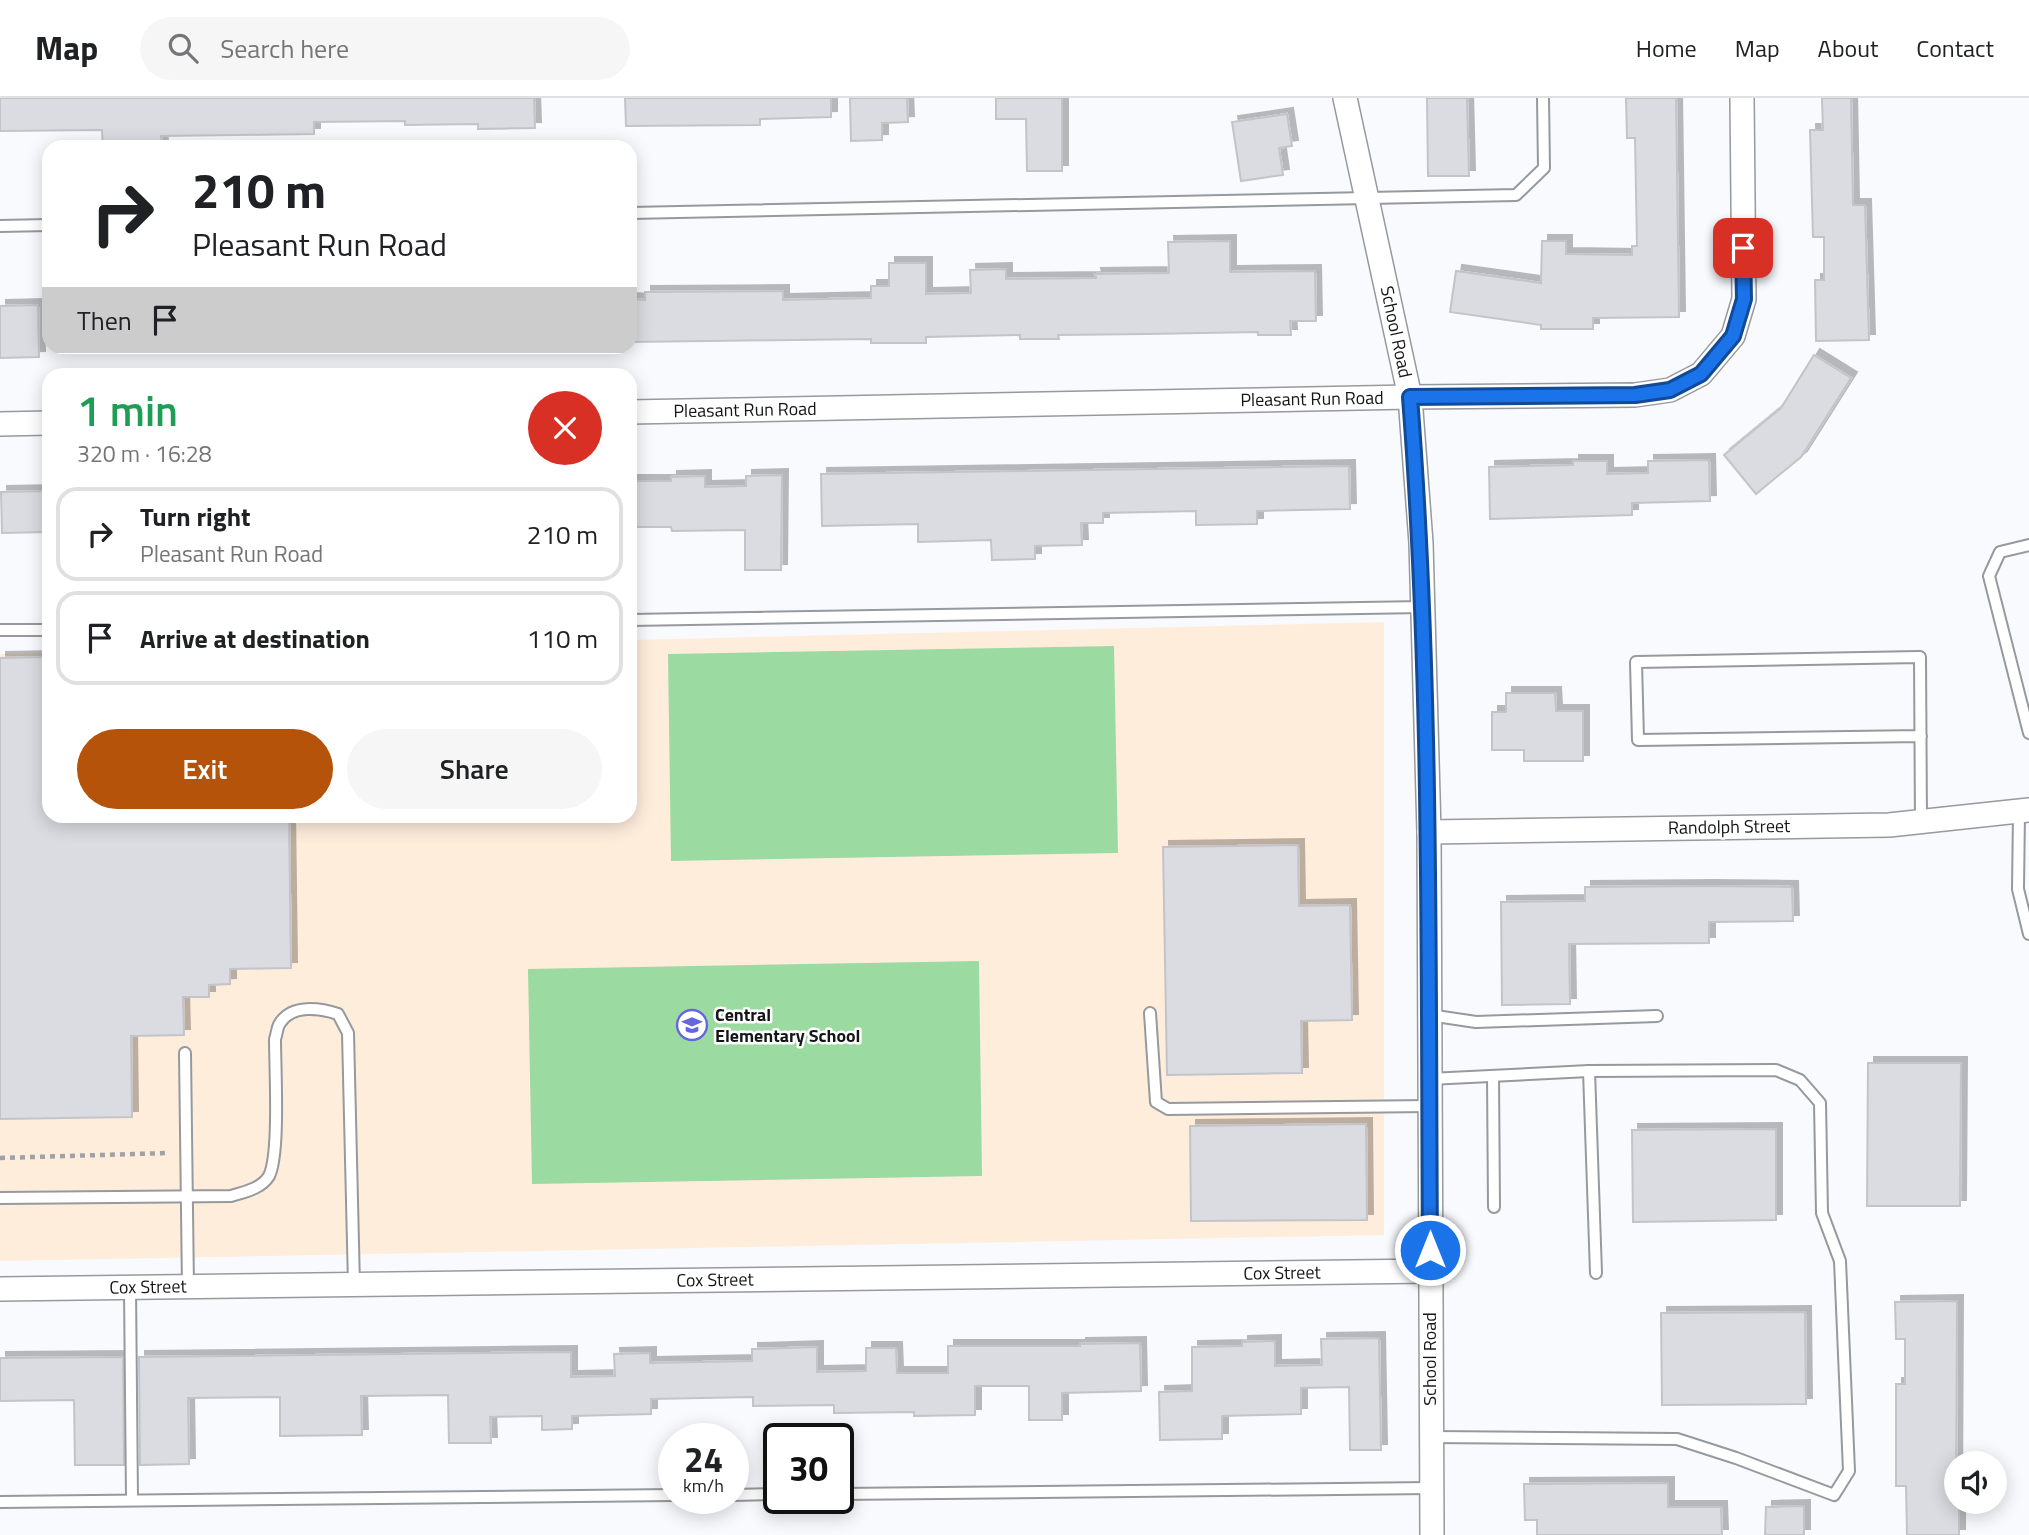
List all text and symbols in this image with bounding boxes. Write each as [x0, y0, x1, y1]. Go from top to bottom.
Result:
search box [140, 17, 630, 80]
text: Map [35, 23, 98, 73]
icon: search [164, 29, 202, 67]
text: Search here [220, 29, 349, 68]
text: Home [1636, 30, 1697, 66]
text: Map [1735, 30, 1780, 66]
text: About [1818, 30, 1878, 66]
text: Contact [1916, 30, 1994, 66]
text: 210 m [192, 152, 326, 227]
icon: right [77, 168, 168, 259]
pin [1713, 218, 1773, 278]
text: Pleasant Run Road [192, 220, 447, 268]
icon: arrive [1724, 229, 1762, 267]
street label: School Road [1374, 283, 1419, 380]
text: Then [77, 301, 132, 340]
icon: arrive [146, 301, 184, 339]
text: 1 min [77, 378, 178, 442]
street label: Pleasant Run Road [1240, 384, 1384, 413]
button: close [528, 391, 602, 465]
street label: Pleasant Run Road [673, 395, 817, 424]
text: 320 m · 16:28 [77, 436, 212, 471]
text: Turn right [140, 497, 251, 536]
icon: right [81, 515, 119, 553]
text: 210 m [527, 515, 598, 554]
text: Pleasant Run Road [140, 536, 323, 571]
icon: arrive [81, 619, 119, 657]
text: Arrive at destination [140, 619, 370, 658]
text: 110 m [527, 619, 598, 658]
button: Exit [77, 729, 333, 809]
button: Share [347, 729, 602, 809]
street label: Randolph Street [1668, 812, 1791, 841]
place label: Central Elementary School [715, 1001, 860, 1049]
school or university icon: Central Elementary School [675, 1008, 709, 1042]
position arrow [1393, 1213, 1467, 1287]
street label: Cox Street [1243, 1258, 1322, 1287]
street label: Cox Street [676, 1265, 755, 1294]
street label: Cox Street [109, 1272, 188, 1301]
street label: School Road [1416, 1312, 1443, 1406]
speed limit sign: 30 [763, 1423, 854, 1514]
text: 24 [684, 1432, 723, 1486]
map controls [1944, 1451, 2007, 1514]
button: sound [1944, 1451, 2007, 1514]
text: km/h [683, 1472, 724, 1499]

